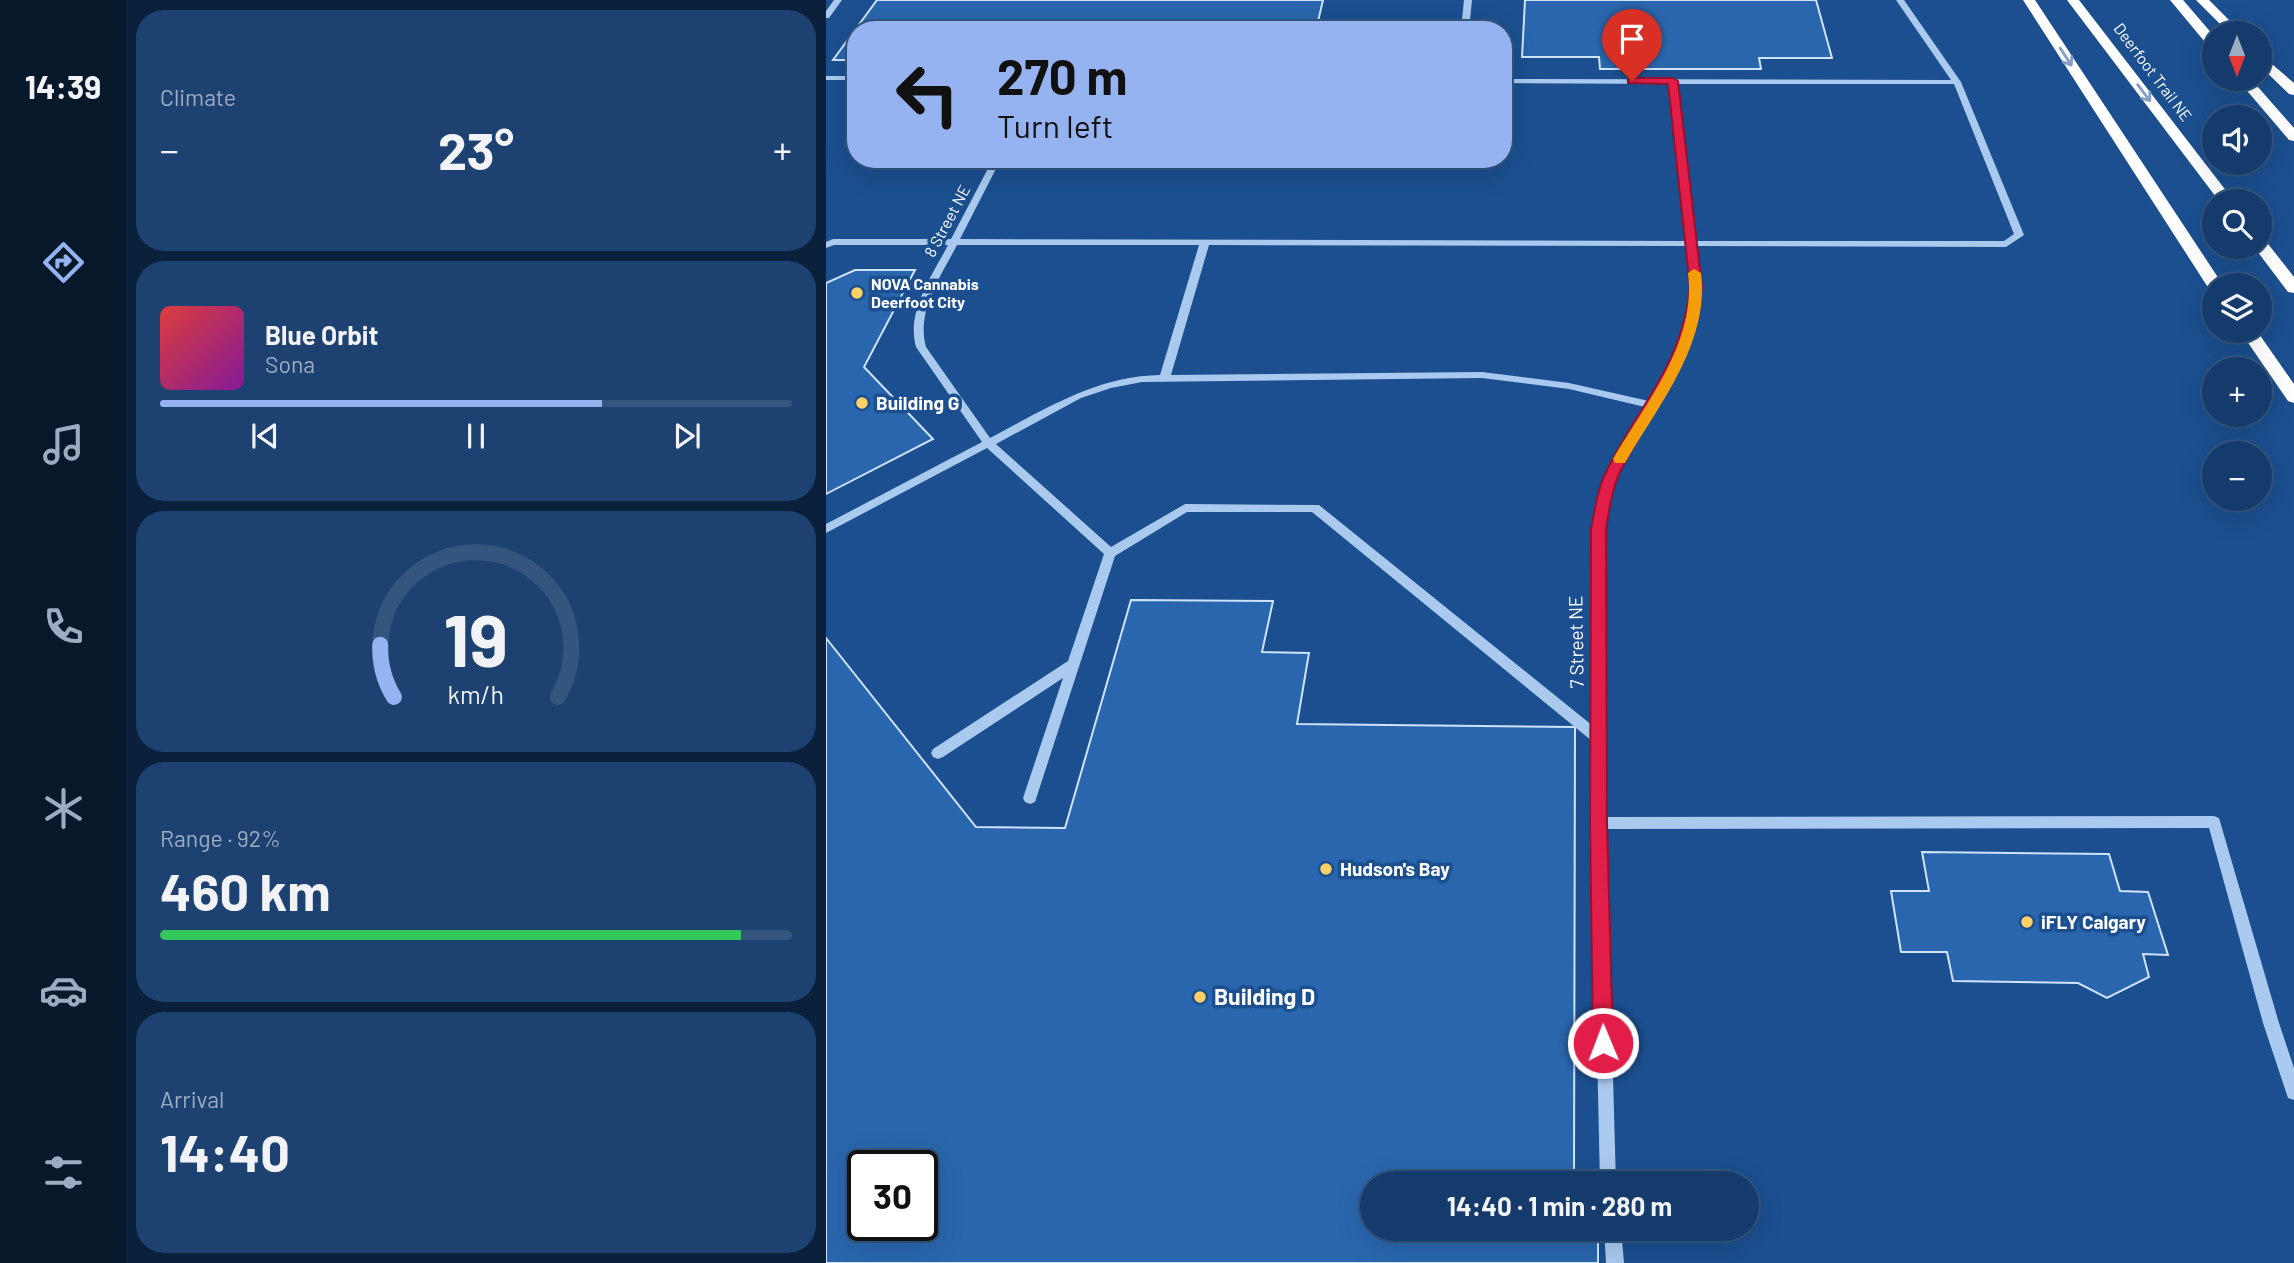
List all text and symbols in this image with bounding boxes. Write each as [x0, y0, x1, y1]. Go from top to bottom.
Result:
pin [1602, 9, 1662, 81]
street label: Deerfoot Trail NE [2110, 19, 2196, 124]
icon: arrive [1613, 20, 1651, 58]
north arrow [2202, 21, 2272, 91]
map controls [2202, 21, 2272, 511]
text: 270 m [997, 46, 1127, 105]
one-way arrow [2059, 47, 2074, 66]
icon: left [882, 49, 973, 140]
text: 14:39 [25, 67, 101, 105]
text: Climate [160, 83, 236, 111]
one-way arrow [2137, 83, 2152, 102]
button: sound [2202, 105, 2272, 175]
text: Turn left [997, 106, 1114, 144]
text: 23° [438, 118, 514, 180]
text: − [160, 126, 179, 172]
text: + [773, 126, 792, 172]
street label: 8 Street NE [920, 182, 973, 260]
button: search [2202, 189, 2272, 259]
icon: directions [39, 238, 88, 287]
button: layers [2202, 273, 2272, 343]
place label: NOVA Cannabis Deerfoot City [871, 274, 979, 311]
marker: NOVA Cannabis Deerfoot City [849, 285, 865, 301]
text: Blue Orbit [265, 319, 378, 350]
text: Sona [265, 350, 315, 378]
button: + [2202, 357, 2272, 427]
place label: Building G [876, 391, 960, 414]
marker: Building G [854, 395, 870, 411]
icon: previous [246, 417, 284, 455]
icon: pause [457, 417, 495, 455]
icon: next [668, 417, 706, 455]
icon: music [39, 420, 88, 469]
button: − [2202, 441, 2272, 511]
text: 19 [444, 595, 508, 683]
street label: 7 Street NE [1563, 596, 1588, 688]
icon: phone [39, 602, 88, 651]
text: km/h [448, 679, 504, 709]
icon: climate [39, 784, 88, 833]
text: Range · 92% [160, 824, 281, 852]
place label: Hudson's Bay [1340, 857, 1450, 880]
text: 460 km [160, 859, 331, 921]
marker: Hudson's Bay [1318, 861, 1334, 877]
place label: iFLY Calgary [2041, 910, 2146, 933]
marker: iFLY Calgary [2019, 914, 2035, 930]
icon: car [39, 966, 88, 1015]
place label: Building D [1214, 982, 1315, 1010]
marker: Building D [1192, 989, 1208, 1005]
position arrow [1566, 1006, 1640, 1080]
text: Arrival [160, 1085, 224, 1113]
text: 14:40 [160, 1120, 290, 1182]
icon: filters [39, 1148, 88, 1197]
speed limit sign: 30 [847, 1150, 938, 1241]
text: 14:40 · 1 min · 280 m [1447, 1190, 1672, 1221]

